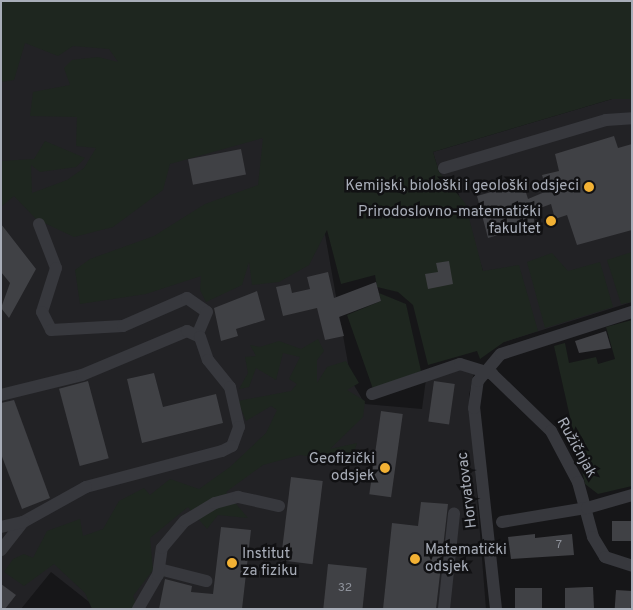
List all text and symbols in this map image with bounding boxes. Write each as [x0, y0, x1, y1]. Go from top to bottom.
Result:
place label: Kemijski, biološki i geološki odsjeci [345, 178, 579, 196]
marker: Kemijski, biološki i geološki odsjeci [583, 181, 595, 193]
place label: Prirodoslovno-matematički fakultet [358, 203, 541, 238]
marker: Prirodoslovno-matematički fakultet [545, 215, 557, 227]
street label: Ružičnjak [552, 415, 600, 481]
place label: Geofizički odsjek [309, 450, 375, 485]
street label: Horvatovac [454, 451, 482, 529]
marker: Geofizički odsjek [379, 462, 391, 474]
house number: 7 [556, 539, 562, 553]
place label: Matematički odsjek [425, 541, 507, 576]
place label: Institut za fiziku [242, 545, 297, 580]
marker: Matematički odsjek [409, 553, 421, 565]
marker: Institut za fiziku [226, 557, 238, 569]
house number: 32 [338, 582, 352, 596]

